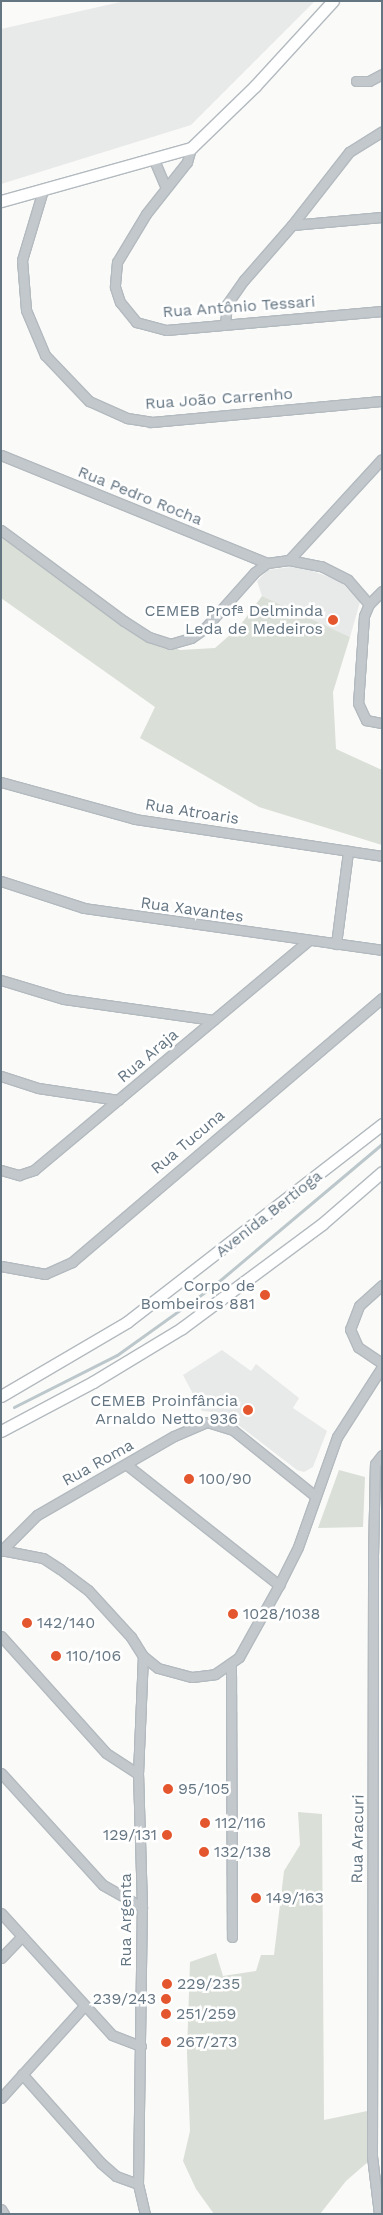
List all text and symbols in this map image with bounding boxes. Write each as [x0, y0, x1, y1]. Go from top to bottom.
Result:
street label: Rua Antônio Tessari [161, 292, 317, 322]
street label: Rua João Carrenho [144, 384, 294, 414]
street label: Rua Pedro Rocha [75, 462, 205, 530]
place label: CEMEB Profª Delminda Leda de Medeiros [145, 601, 323, 639]
marker: CEMEB Profª Delminda Leda de Medeiros [327, 614, 339, 626]
street label: Rua Atroaris [143, 795, 241, 829]
street label: Rua Xavantes [139, 893, 245, 927]
street label: Rua Araja [113, 1025, 183, 1087]
street label: Rua Tucuna [147, 1105, 229, 1179]
street label: Avenida Bertioga [212, 1166, 326, 1262]
place label: Corpo de Bombeiros 881 [140, 1276, 255, 1314]
marker: Corpo de Bombeiros 881 [259, 1289, 271, 1301]
place label: CEMEB Proinfância Arnaldo Netto 936 [90, 1391, 238, 1429]
marker: CEMEB Proinfância Arnaldo Netto 936 [242, 1404, 254, 1416]
street label: Rua Roma [59, 1435, 137, 1491]
place label: 100/90 [199, 1469, 252, 1489]
marker: 100/90 [183, 1473, 195, 1485]
place label: 1028/1038 [243, 1604, 320, 1624]
marker: 1028/1038 [227, 1608, 239, 1620]
place label: 142/140 [37, 1613, 95, 1633]
marker: 142/140 [21, 1617, 33, 1629]
place label: 110/106 [66, 1646, 121, 1666]
marker: 110/106 [50, 1650, 62, 1662]
place label: 95/105 [178, 1779, 230, 1799]
marker: 95/105 [162, 1783, 174, 1795]
street label: Rua Aracuri [348, 1794, 368, 1884]
place label: 112/116 [215, 1813, 266, 1833]
marker: 112/116 [199, 1817, 211, 1829]
place label: 129/131 [103, 1825, 157, 1845]
marker: 129/131 [161, 1829, 173, 1841]
place label: 132/138 [214, 1842, 271, 1862]
marker: 132/138 [198, 1846, 210, 1858]
street label: Rua Argenta [116, 1873, 136, 1967]
place label: 149/163 [266, 1888, 324, 1908]
marker: 149/163 [250, 1892, 262, 1904]
place label: 229/235 [177, 1974, 240, 1994]
marker: 229/235 [161, 1978, 173, 1990]
place label: 239/243 [93, 1989, 156, 2009]
marker: 239/243 [160, 1993, 172, 2005]
place label: 251/259 [176, 2004, 236, 2024]
marker: 251/259 [160, 2008, 172, 2020]
place label: 267/273 [176, 2032, 237, 2052]
marker: 267/273 [160, 2036, 172, 2048]

